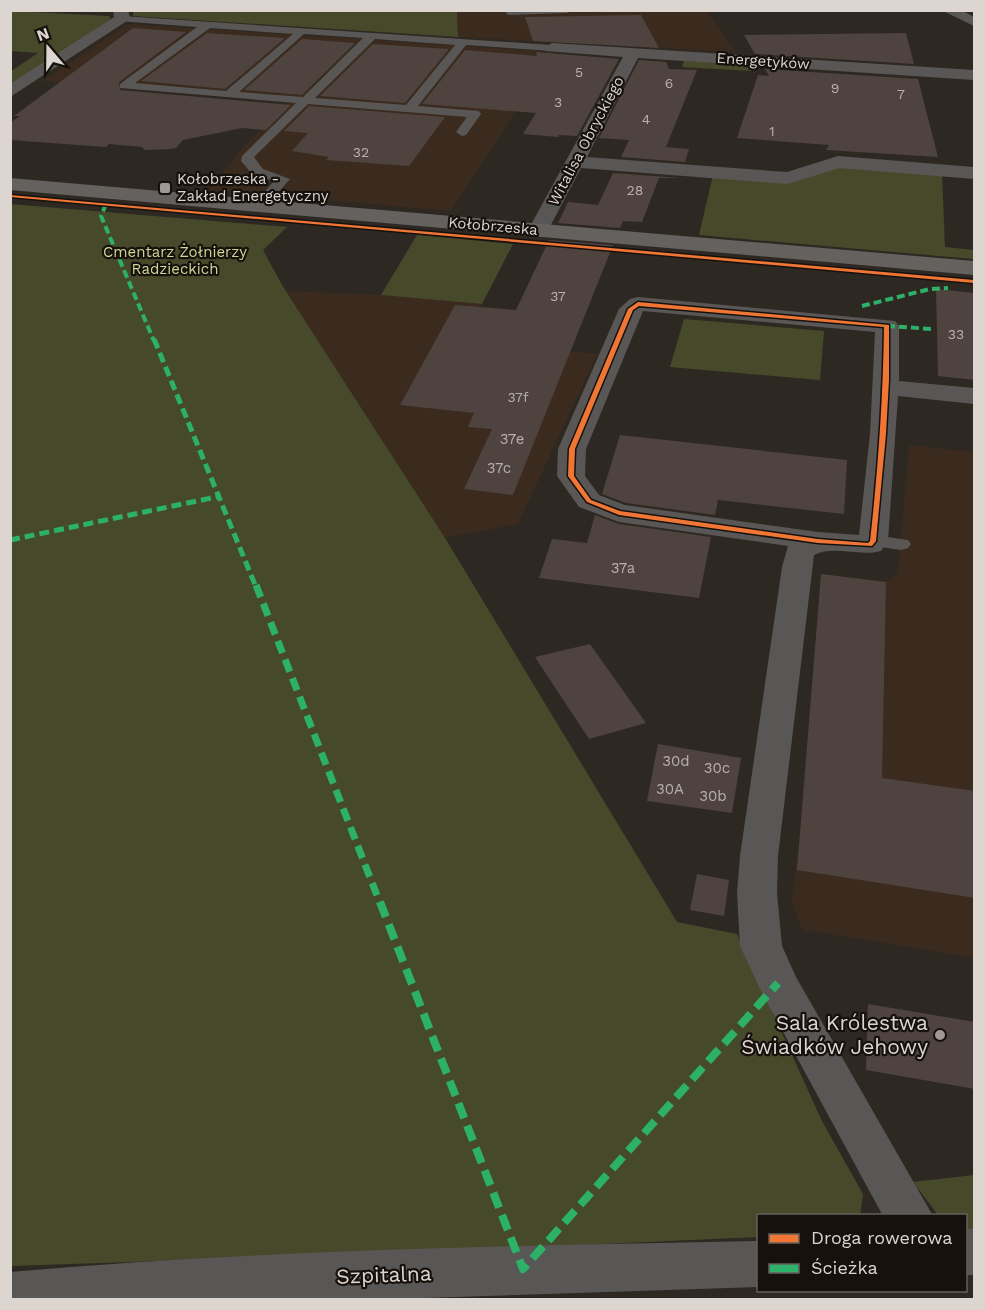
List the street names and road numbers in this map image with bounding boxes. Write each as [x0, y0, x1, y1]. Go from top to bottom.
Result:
street label: Energetyków [716, 49, 811, 73]
street label: Witalisa Obryckiego [544, 73, 628, 209]
street label: Kołobrzeska [448, 213, 539, 239]
street label: Szpitalna [336, 1260, 432, 1289]

